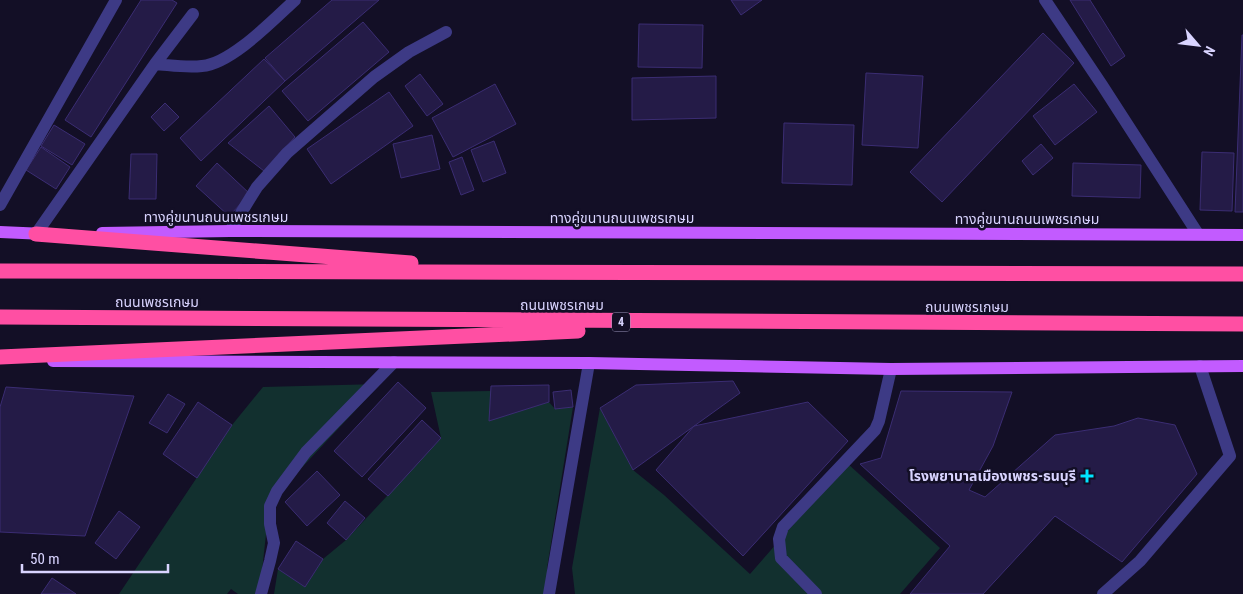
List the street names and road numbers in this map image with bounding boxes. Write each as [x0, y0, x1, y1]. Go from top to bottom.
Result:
street label: ทางคู่ขนานถนนเพชรเกษม [144, 209, 288, 226]
street label: ทางคู่ขนานถนนเพชรเกษม [550, 210, 694, 227]
street label: ทางคู่ขนานถนนเพชรเกษม [955, 211, 1099, 228]
street label: ถนนเพชรเกษม [115, 294, 199, 310]
street label: ถนนเพชรเกษม [520, 297, 604, 313]
street label: ถนนเพชรเกษม [925, 299, 1009, 315]
road number: 4 [612, 313, 630, 332]

